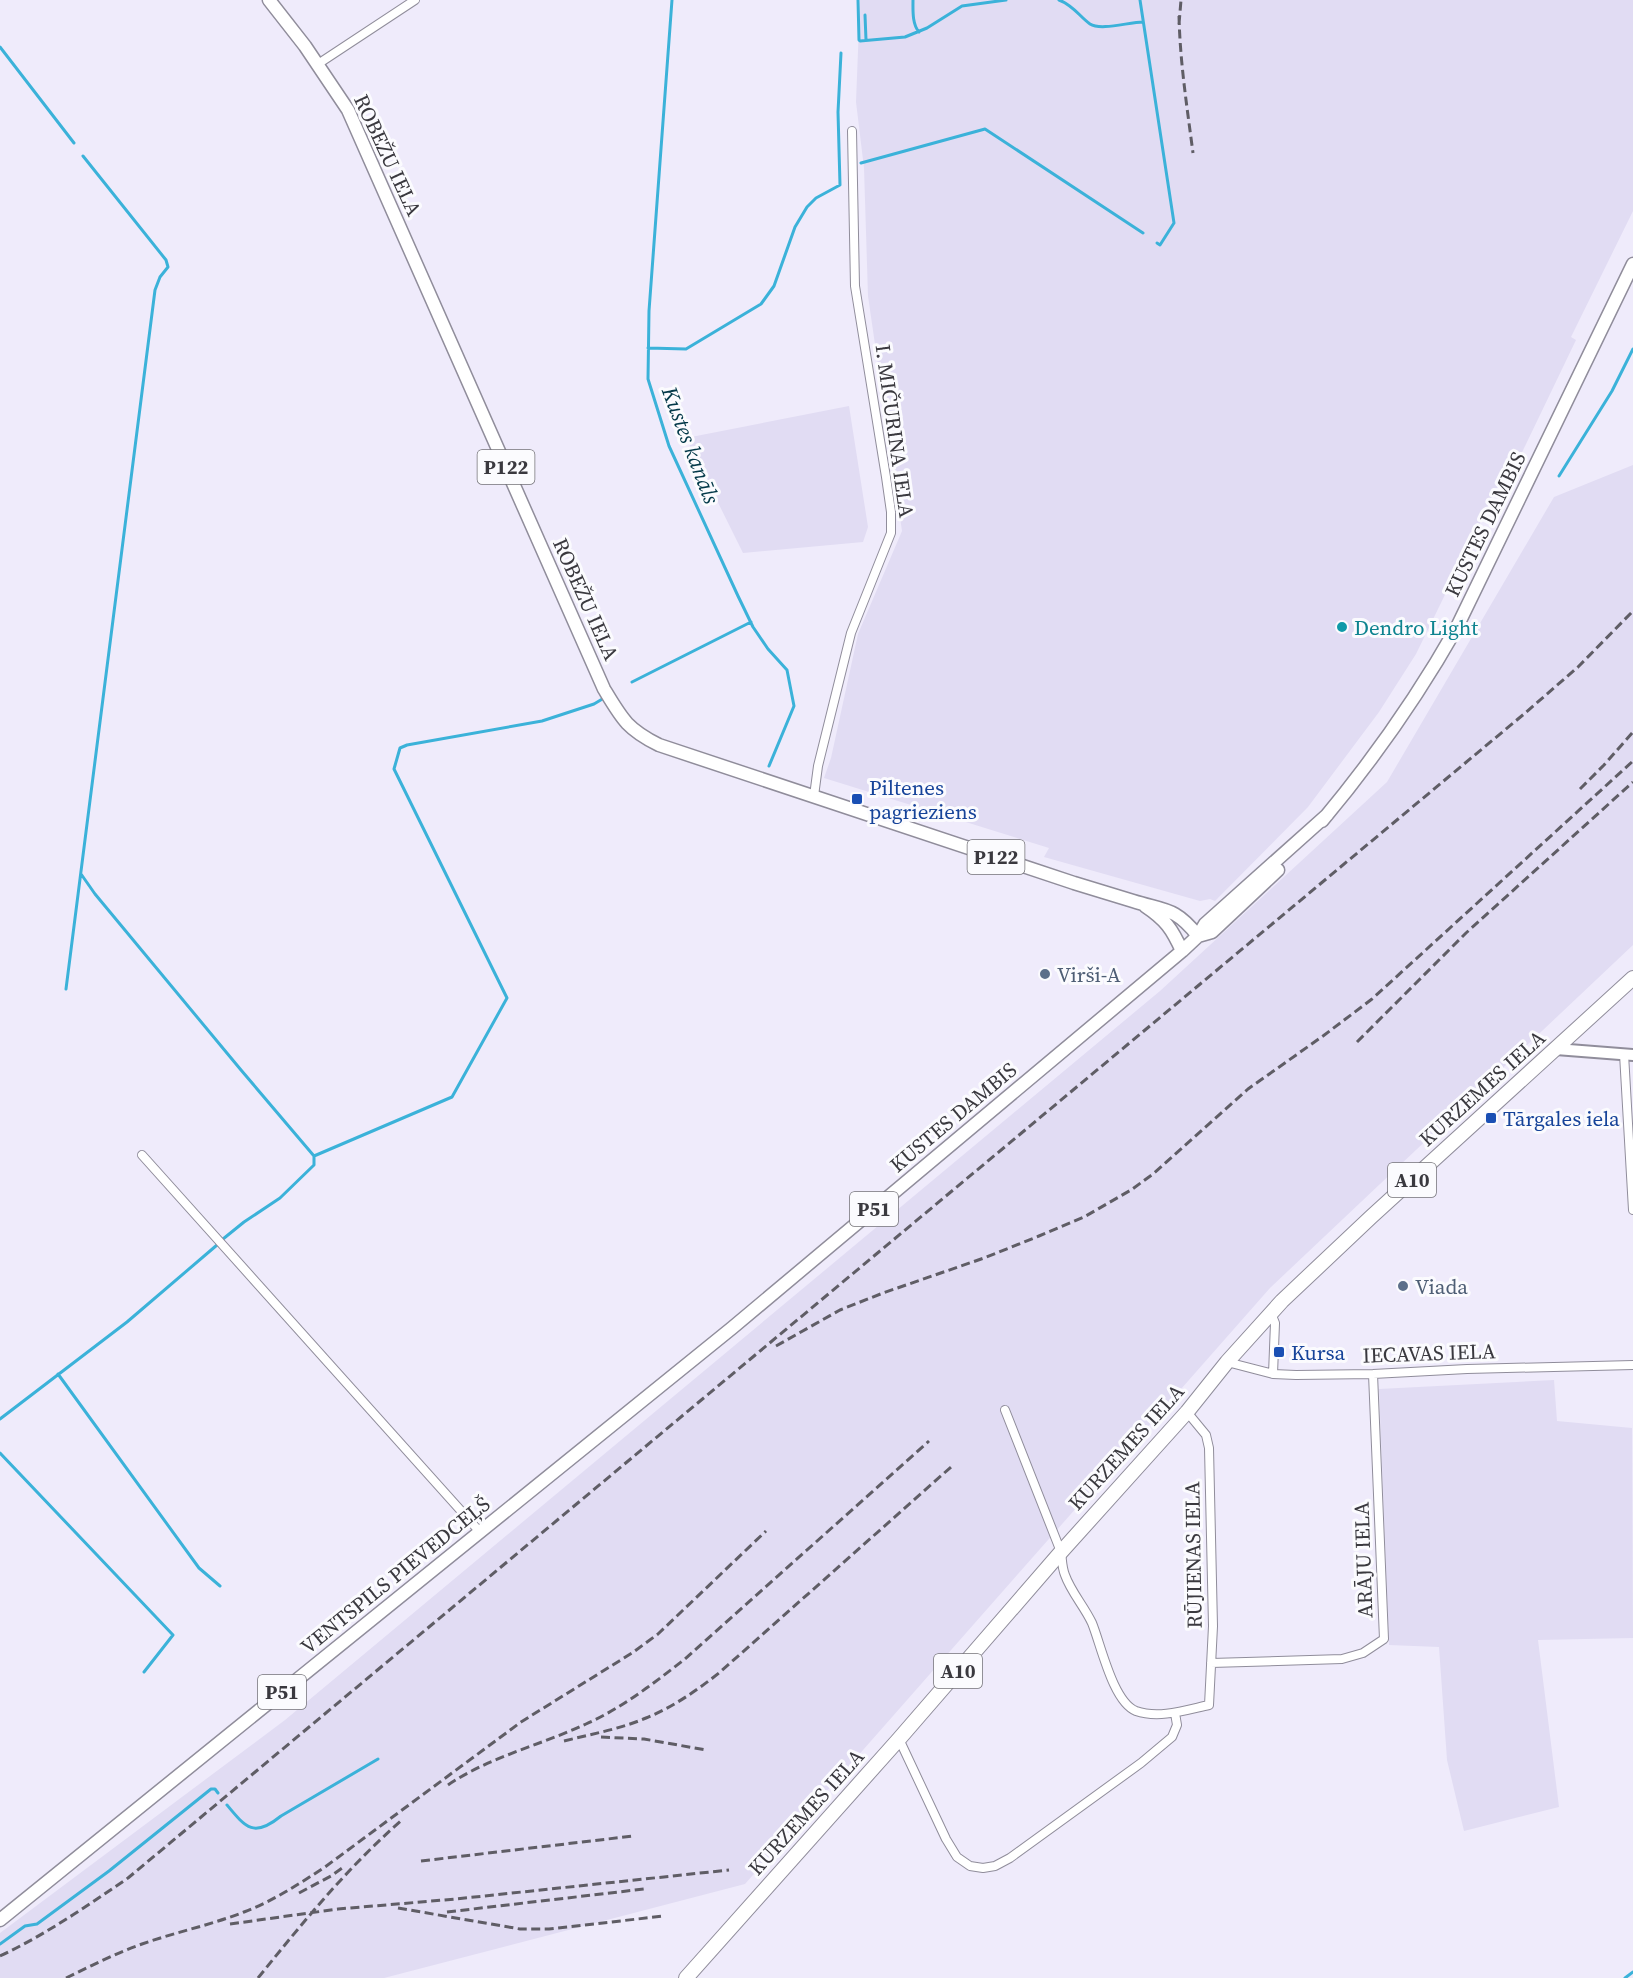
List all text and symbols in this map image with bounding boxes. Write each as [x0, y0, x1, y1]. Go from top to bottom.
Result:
street label: ROBEŽU IELA [347, 89, 429, 221]
street label: I. MIČURINA IELA [868, 342, 922, 520]
water label: Kustes kanāls [655, 381, 727, 508]
street label: KUSTES DAMBIS [1437, 447, 1533, 601]
road number: P122 [478, 450, 534, 484]
street label: ROBEŽU IELA [546, 533, 626, 665]
place label: Dendro Light [1354, 613, 1478, 642]
marker: Dendro Light [1335, 620, 1349, 634]
place label: Piltenes pagrieziens [869, 773, 977, 826]
marker: Piltenes pagrieziens [850, 792, 864, 806]
road number: P122 [968, 840, 1024, 874]
place label: Virši-A [1057, 960, 1121, 989]
marker: Virši-A [1038, 967, 1052, 981]
street label: KURZEMES IELA [1413, 1023, 1552, 1153]
street label: KUSTES DAMBIS [883, 1055, 1023, 1179]
place label: Tārgales iela [1503, 1104, 1620, 1133]
marker: Tārgales iela [1484, 1111, 1498, 1125]
road number: A10 [1388, 1163, 1436, 1197]
road number: P51 [850, 1192, 898, 1226]
place label: Viada [1415, 1272, 1468, 1301]
marker: Viada [1396, 1279, 1410, 1293]
street label: IECAVAS IELA [1362, 1336, 1496, 1370]
place label: Kursa [1291, 1338, 1346, 1367]
marker: Kursa [1272, 1345, 1286, 1359]
street label: KURZEMES IELA [1061, 1377, 1191, 1516]
street label: RŪJIENAS IELA [1177, 1481, 1209, 1629]
street label: VENTSPILS PIEVEDCEĻŠ [294, 1489, 496, 1661]
street label: ARĀJU IELA [1346, 1501, 1380, 1619]
road number: A10 [934, 1654, 982, 1688]
road number: P51 [258, 1675, 306, 1709]
street label: KURZEMES IELA [741, 1742, 871, 1881]

